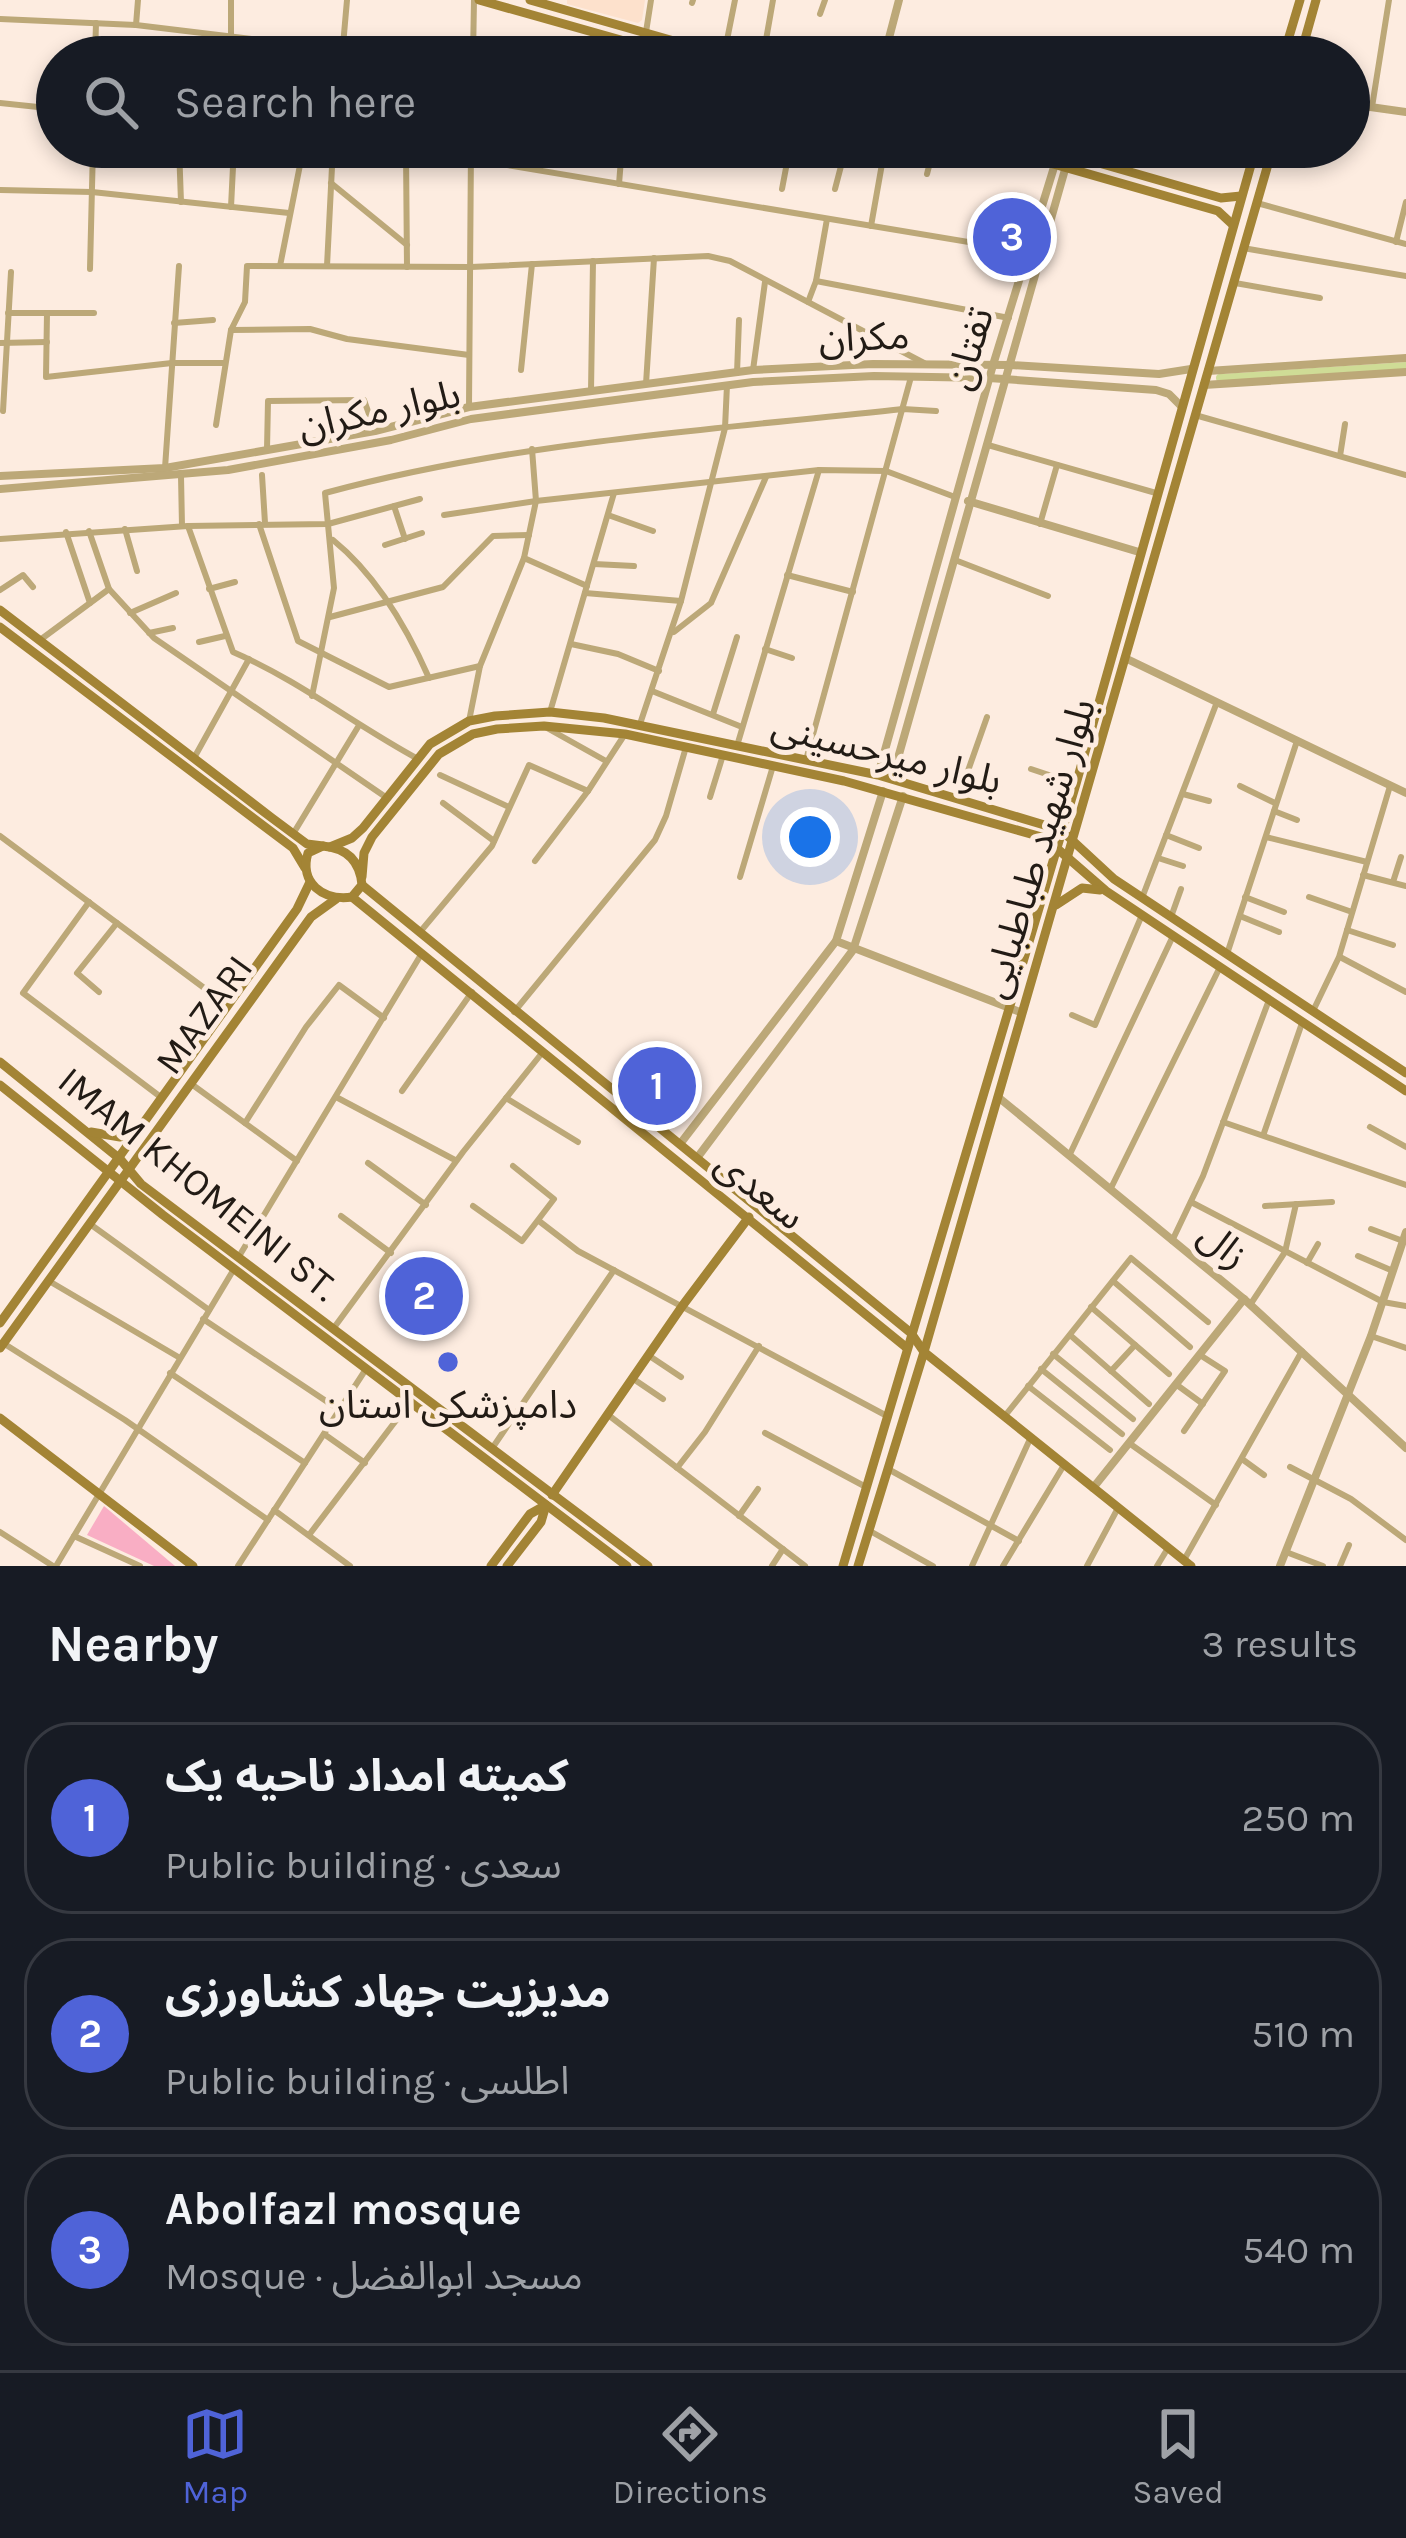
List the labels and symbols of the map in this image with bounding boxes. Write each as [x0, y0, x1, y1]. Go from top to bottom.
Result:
pin: 3 [973, 192, 1051, 282]
street label: تفتان [935, 302, 1003, 395]
street label: مکران [818, 312, 910, 362]
street label: بلوار مکران [294, 370, 464, 450]
street label: بلوار شهید طباطبایی [970, 693, 1105, 1004]
street label: بلوار میرحسینی [767, 702, 1006, 804]
your location [780, 807, 840, 867]
street label: MAZARI [145, 946, 262, 1083]
pin: 1 [618, 1041, 696, 1131]
street label: IMAM KHOMEINI ST. [49, 1057, 347, 1311]
street label: سعدی [707, 1140, 814, 1240]
street label: زال [1190, 1211, 1257, 1278]
pin: 2 [385, 1251, 463, 1341]
marker: دامپزشکی استان [435, 1349, 461, 1375]
place label: دامپزشکی استان [319, 1382, 577, 1430]

